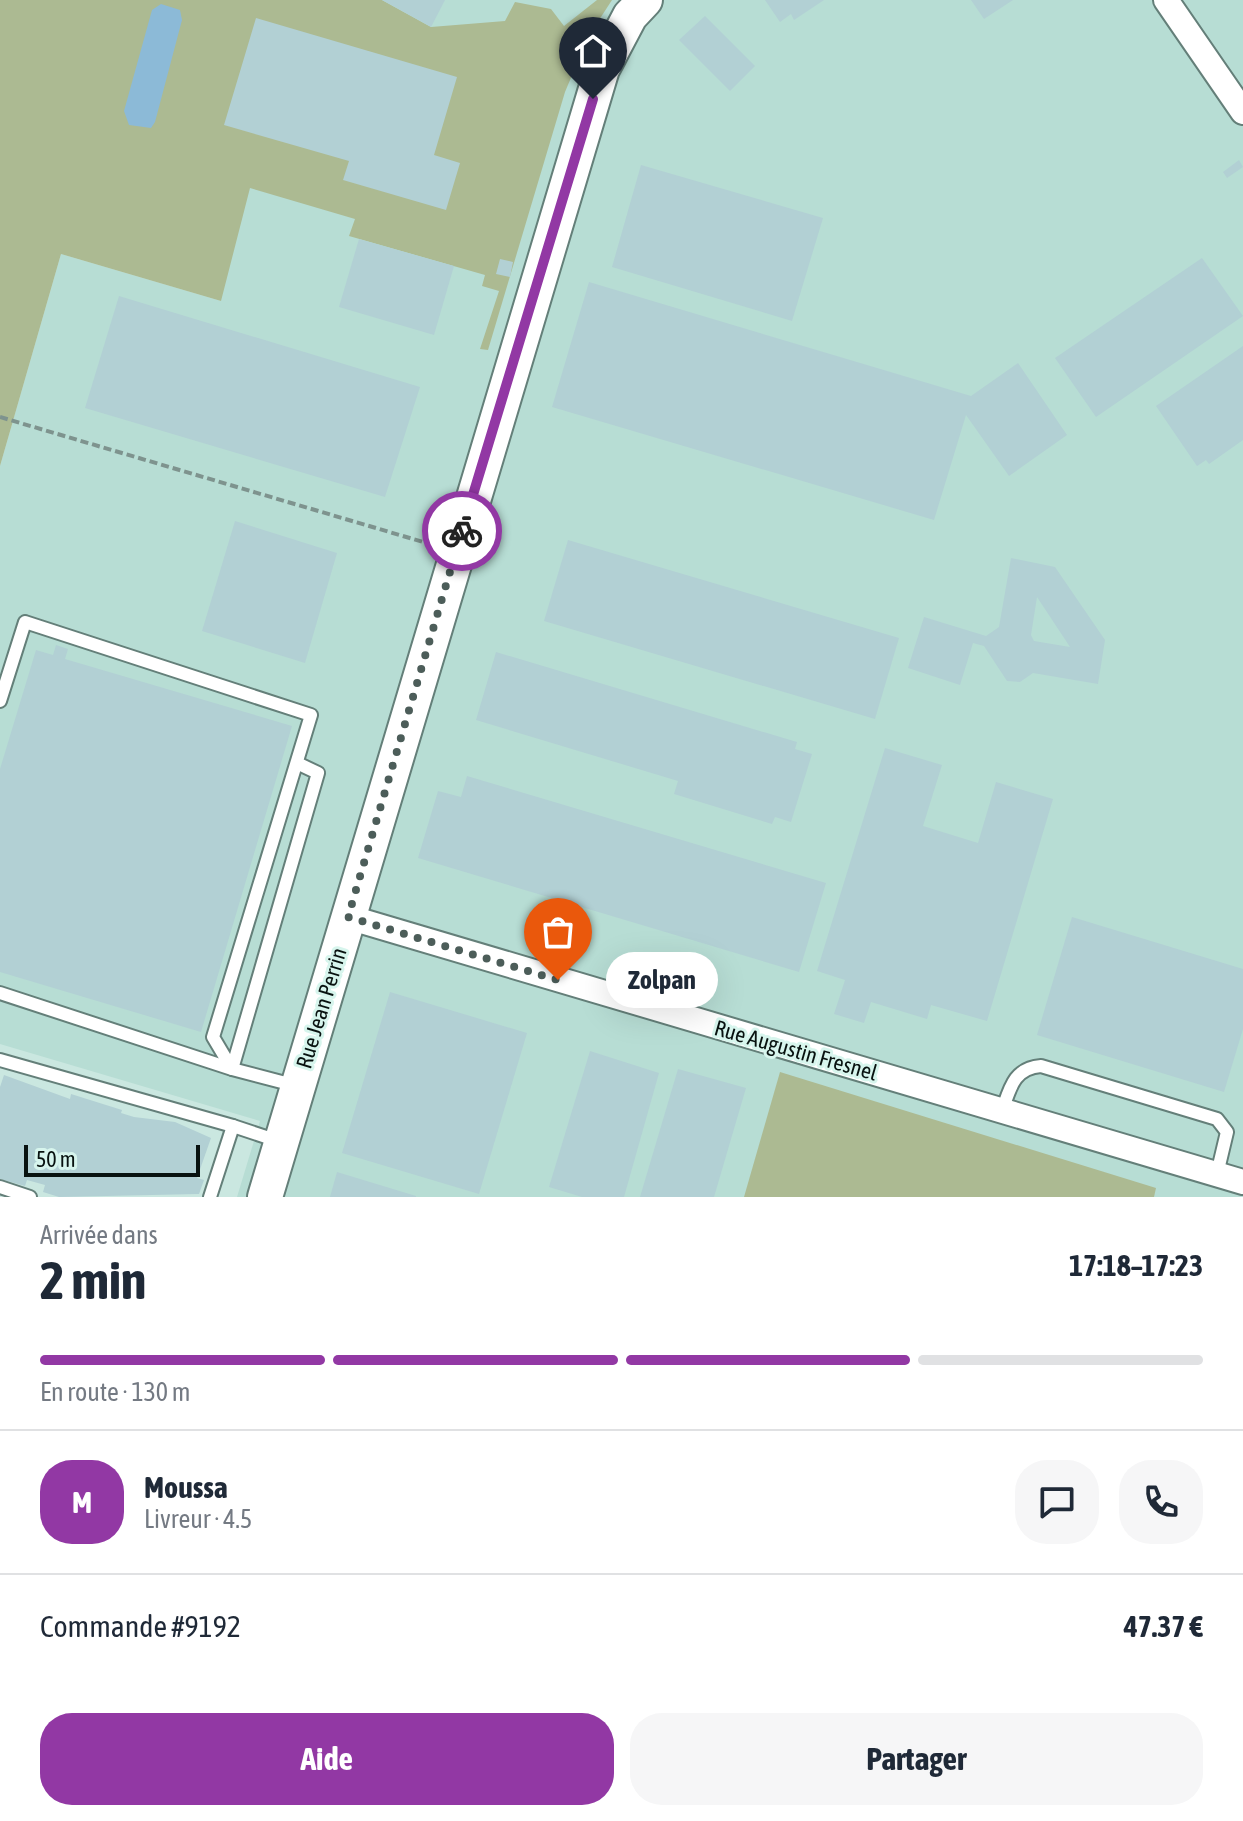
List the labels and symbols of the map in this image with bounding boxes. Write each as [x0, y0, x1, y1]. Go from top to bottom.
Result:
pin [559, 17, 627, 99]
courier [422, 491, 502, 571]
pin [524, 898, 592, 980]
street label: Rue Jean Perrin [290, 945, 352, 1071]
callout: Zolpan [606, 952, 718, 1008]
street label: Rue Augustin Fresnel [712, 1014, 881, 1086]
scale bar [24, 1141, 200, 1177]

